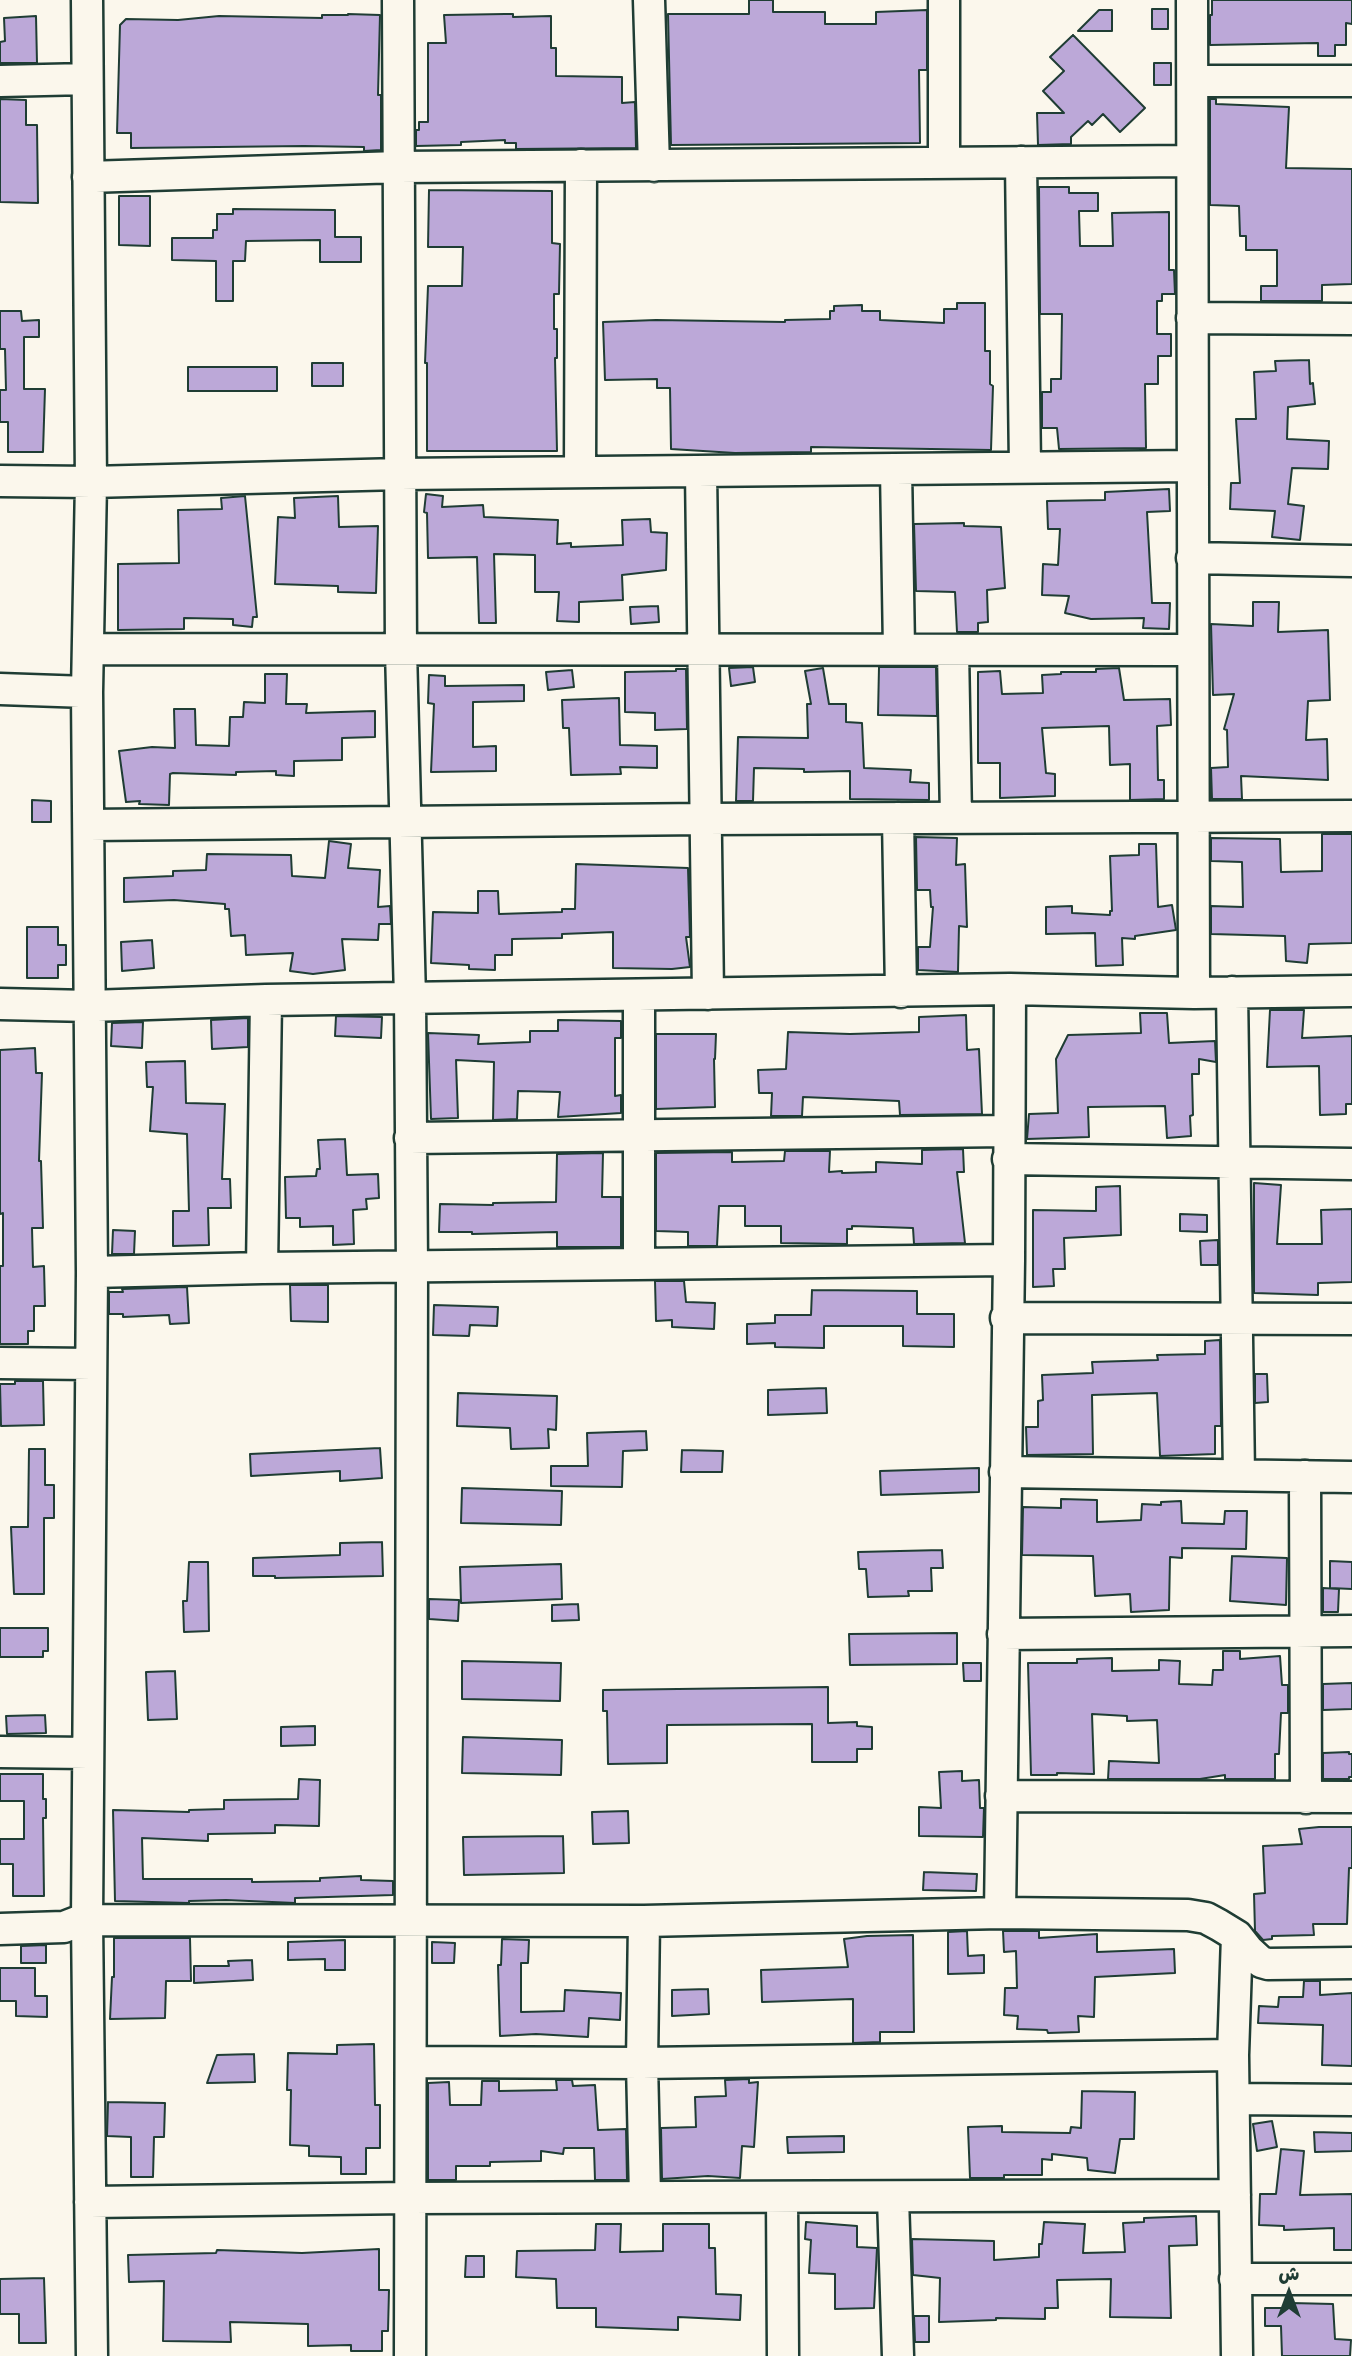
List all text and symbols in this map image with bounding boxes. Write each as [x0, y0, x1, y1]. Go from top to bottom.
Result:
north arrow [1254, 2258, 1324, 2328]
text: ش [1279, 2258, 1299, 2286]

